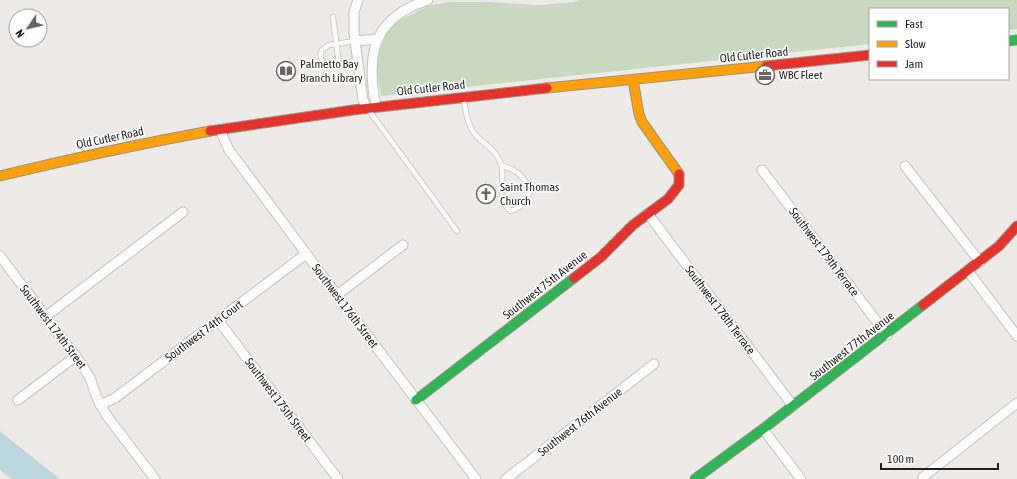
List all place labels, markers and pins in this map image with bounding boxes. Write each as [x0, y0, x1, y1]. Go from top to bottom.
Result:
place label: Palmetto Bay Branch Library [300, 57, 363, 85]
library icon: Palmetto Bay Branch Library [275, 60, 297, 82]
office icon: WBC Fleet [754, 64, 776, 86]
place label: WBC Fleet [779, 68, 823, 82]
place label: Saint Thomas Church [500, 180, 559, 208]
church icon: Saint Thomas Church [475, 183, 497, 205]

